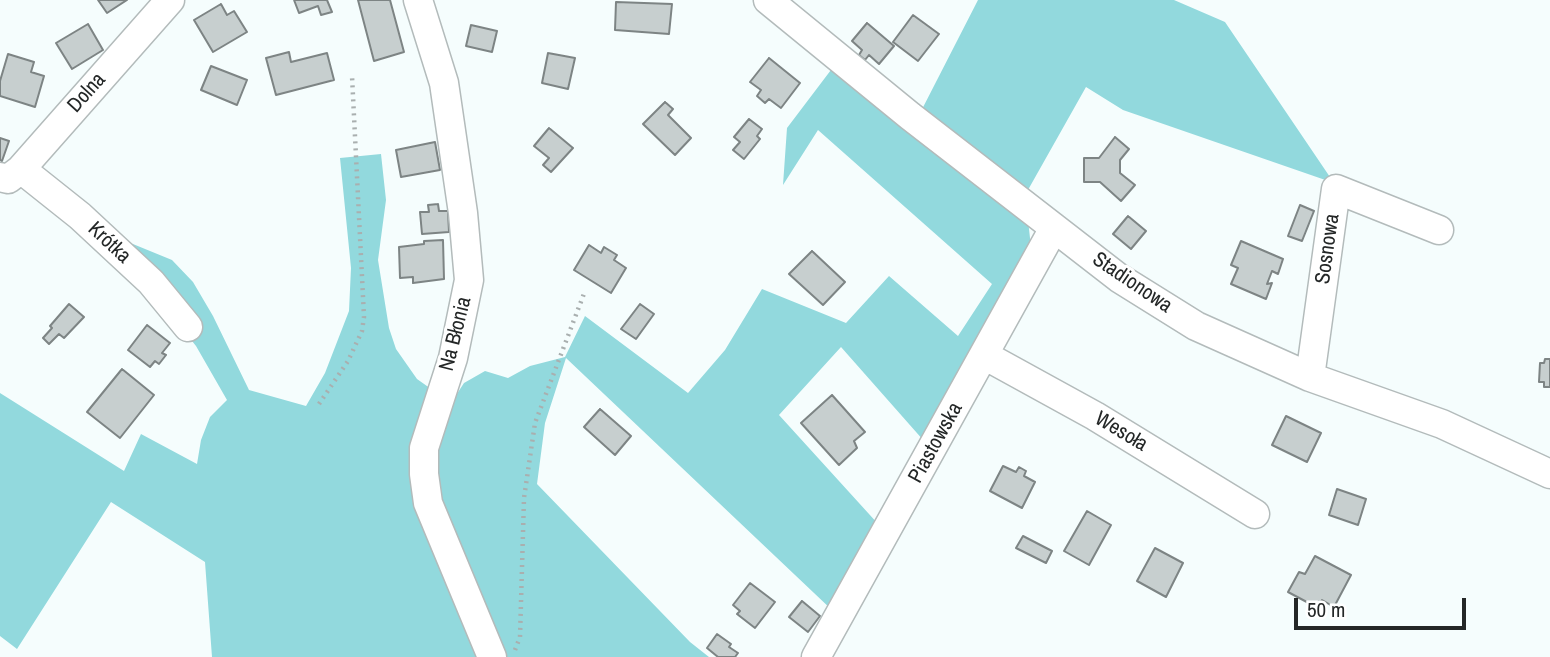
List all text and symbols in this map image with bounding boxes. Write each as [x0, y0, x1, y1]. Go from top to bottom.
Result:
street label: Dolna [63, 68, 111, 118]
street label: Sosnowa [1311, 212, 1345, 286]
street label: Krótka [82, 217, 136, 269]
street label: Stadionowa [1087, 247, 1177, 319]
street label: Na Błonia [435, 294, 477, 374]
street label: Piastowska [904, 398, 968, 488]
street label: Wesoła [1090, 406, 1152, 458]
scale bar [1298, 584, 1470, 628]
text: 50 m [1307, 595, 1345, 624]

